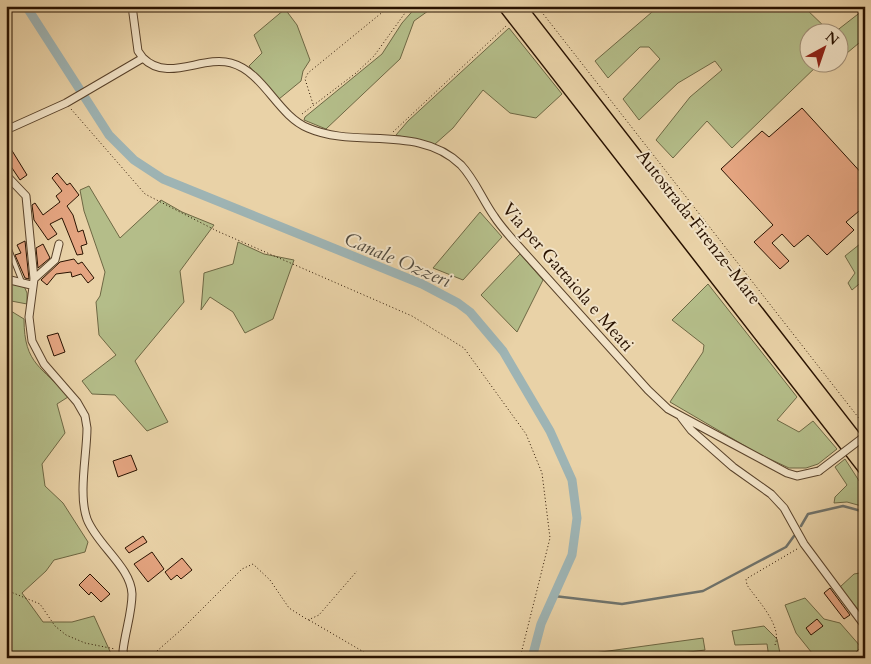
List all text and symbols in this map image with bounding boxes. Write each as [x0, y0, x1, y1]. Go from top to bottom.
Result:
north arrow [798, 22, 848, 72]
text: N [821, 27, 843, 50]
street label: Autostrada Firenze-Mare [630, 145, 767, 310]
street label: Via per Gattaiola e Meati [496, 197, 639, 357]
water label: Canale Ozzeri [341, 226, 455, 294]

